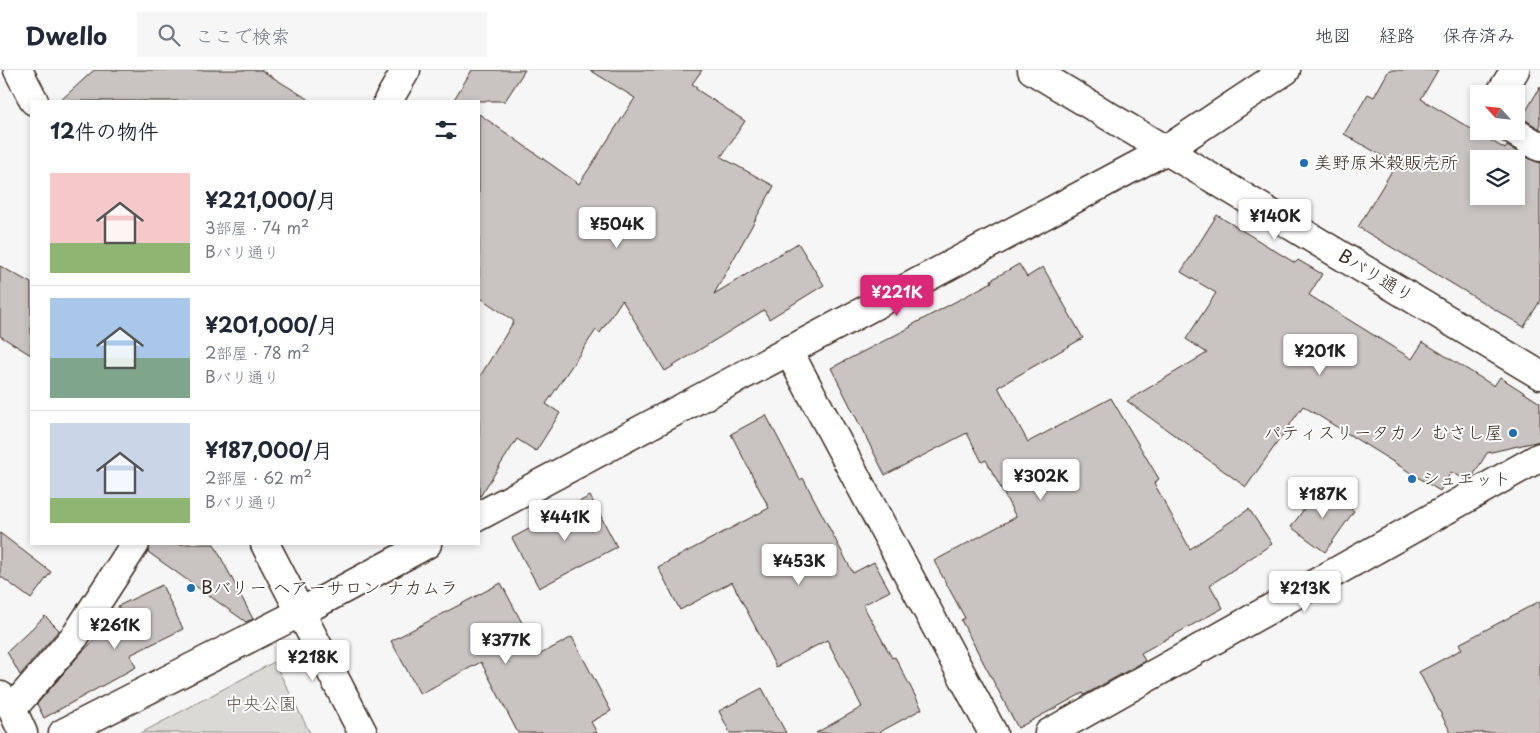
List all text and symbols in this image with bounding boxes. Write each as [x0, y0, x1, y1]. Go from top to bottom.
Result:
search box [137, 12, 487, 57]
text: Dwello [25, 17, 107, 53]
icon: search [155, 21, 183, 49]
text: ここで検索 [195, 21, 290, 49]
text: 地図 [1315, 21, 1351, 48]
text: 経路 [1379, 21, 1415, 48]
text: 保存済み [1443, 21, 1515, 48]
north arrow [1470, 85, 1525, 140]
map controls [1470, 85, 1525, 205]
text: 12件の物件 [50, 114, 159, 146]
icon: filters [432, 116, 460, 144]
place label: 美野原米穀販売所 [1314, 148, 1458, 175]
button: layers [1470, 150, 1525, 205]
marker: 美野原米穀販売所 [1298, 157, 1310, 169]
text: ¥221,000/月 [205, 183, 337, 215]
icon: home [90, 193, 150, 253]
pin: ¥140K [1240, 198, 1310, 241]
text: ¥140K [1249, 203, 1301, 227]
pin: ¥504K [582, 206, 652, 249]
text: ¥504K [590, 211, 644, 235]
text: 3部屋 · 74 m² [205, 215, 309, 239]
text: Bバリ通り [205, 239, 280, 263]
street label: Bバリ通り [1334, 242, 1420, 308]
pin: ¥221K [862, 274, 932, 317]
text: ¥221K [871, 279, 923, 303]
text: ¥201,000/月 [205, 308, 338, 340]
icon: home [90, 318, 150, 378]
pin: ¥201K [1285, 334, 1355, 376]
text: ¥201K [1294, 338, 1346, 362]
text: 2部屋 · 78 m² [205, 340, 310, 364]
text: Bバリ通り [205, 364, 280, 388]
place label: パティスリータカノ むさし屋 [1264, 418, 1503, 445]
marker: パティスリータカノ むさし屋 [1507, 427, 1519, 439]
text: ¥187,000/月 [205, 433, 333, 465]
icon: home [90, 443, 150, 503]
pin: ¥302K [1006, 458, 1076, 501]
text: ¥302K [1014, 463, 1068, 487]
place label: シュエット [1422, 464, 1511, 491]
text: 2部屋 · 62 m² [205, 465, 312, 489]
marker: シュエット [1406, 473, 1418, 485]
pin: ¥187K [1288, 476, 1358, 519]
text: ¥187K [1299, 481, 1347, 505]
text: Bバリ通り [205, 489, 280, 513]
pin: ¥441K [530, 500, 600, 542]
text: ¥441K [540, 504, 590, 528]
pin: ¥453K [764, 544, 834, 586]
text: ¥453K [773, 548, 825, 572]
pin: ¥213K [1270, 570, 1340, 613]
place label: Bバリー ヘアーサロン ナカムラ [201, 573, 458, 600]
text: ¥213K [1280, 575, 1330, 599]
marker: Bバリー ヘアーサロン ナカムラ [185, 582, 197, 594]
pin: ¥261K [80, 608, 150, 650]
text: ¥261K [90, 612, 140, 636]
pin: ¥377K [471, 622, 541, 665]
text: ¥377K [481, 627, 531, 651]
pin: ¥218K [278, 640, 348, 682]
text: ¥218K [288, 644, 338, 668]
park label: 中央公園 [225, 689, 297, 716]

